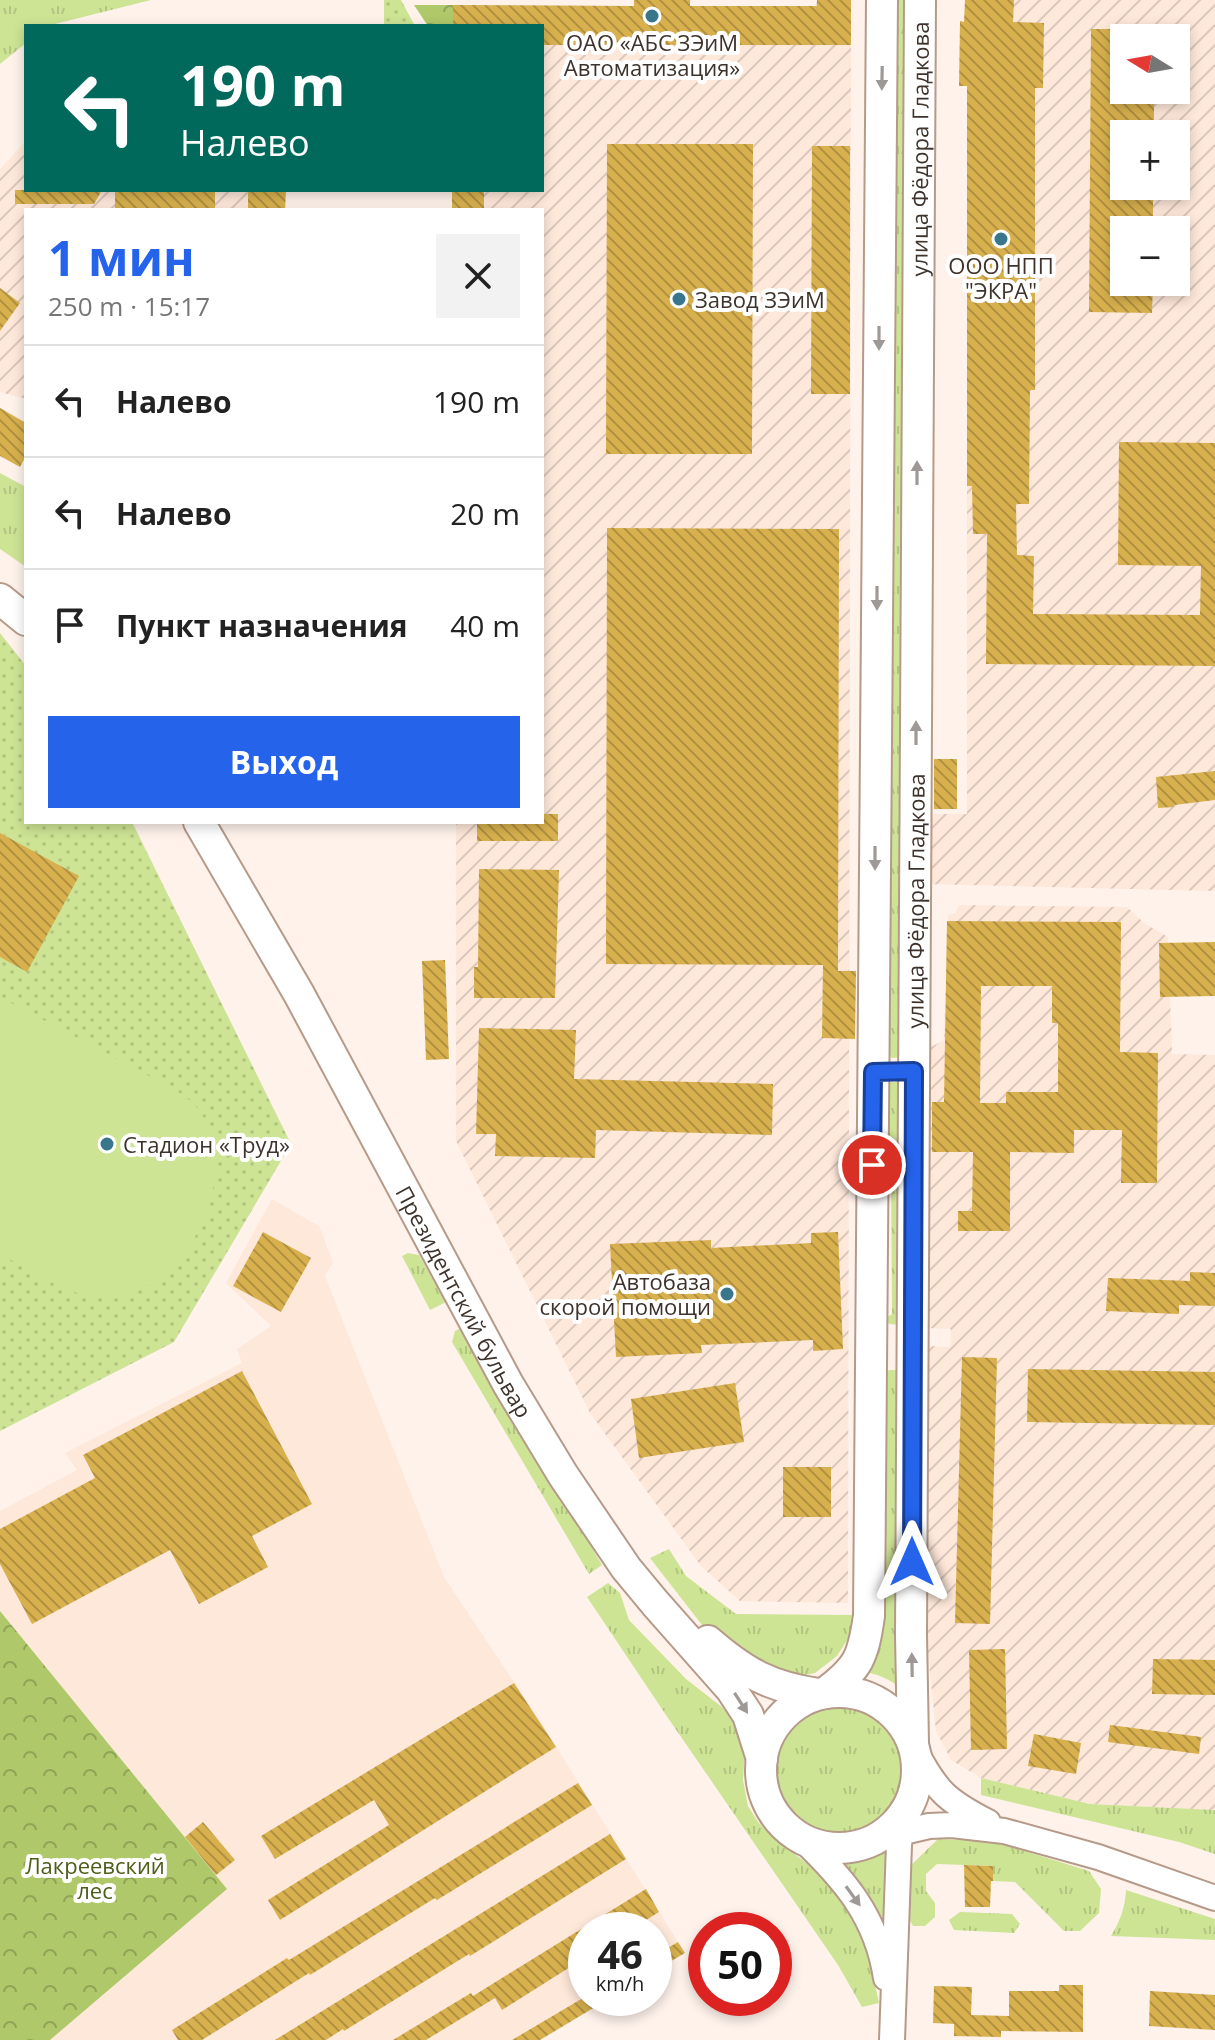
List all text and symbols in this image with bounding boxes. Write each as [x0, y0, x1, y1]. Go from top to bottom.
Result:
marker: ОАО «АБС ЗЭиМ Автоматизация» [643, 7, 661, 25]
street label: улица Фёдора Гладкова [903, 21, 935, 277]
north arrow [1110, 24, 1190, 104]
map controls [1110, 24, 1190, 296]
place label: ОАО «АБС ЗЭиМ Автоматизация» [564, 27, 740, 82]
text: 190 m [180, 46, 346, 122]
icon: left [48, 56, 152, 160]
one-way arrow [875, 66, 888, 91]
text: Налево [180, 118, 310, 167]
button: + [1110, 120, 1190, 200]
button: − [1110, 216, 1190, 296]
text: 1 мин [48, 225, 195, 290]
marker: ООО НПП "ЭКРА" [992, 230, 1010, 248]
button: close [436, 234, 520, 318]
place label: ООО НПП "ЭКРА" [948, 250, 1054, 305]
place label: Завод ЗЭиМ [695, 284, 825, 314]
text: 250 m · 15:17 [48, 288, 210, 324]
marker: Завод ЗЭиМ [670, 290, 688, 308]
one-way arrow [873, 326, 885, 351]
icon: left [48, 379, 92, 423]
text: Налево [116, 381, 232, 422]
text: 190 m [433, 381, 520, 422]
one-way arrow [911, 460, 923, 485]
icon: left [48, 491, 92, 535]
text: Налево [116, 493, 232, 534]
text: 20 m [450, 493, 520, 534]
one-way arrow [871, 586, 883, 611]
icon: arrive [48, 603, 92, 647]
text: Пункт назначения [116, 605, 408, 646]
text: 40 m [450, 605, 520, 646]
button: Выход [48, 716, 520, 808]
one-way arrow [910, 720, 922, 745]
street label: улица Фёдора Гладкова [899, 773, 931, 1029]
one-way arrow [869, 846, 881, 871]
place label: Стадион «Труд» [123, 1129, 290, 1159]
pin [838, 1131, 906, 1199]
marker: Стадион «Труд» [98, 1135, 116, 1153]
icon: arrive [850, 1143, 894, 1187]
street label: Президентский бульвар [389, 1180, 540, 1423]
place label: Автобаза скорой помощи [539, 1266, 711, 1321]
marker: Автобаза скорой помощи [718, 1285, 736, 1303]
position arrow [870, 1520, 954, 1604]
one-way arrow [905, 1652, 918, 1677]
one-way arrow [733, 1693, 748, 1714]
park label: Лакреевский лес [25, 1850, 165, 1905]
one-way arrow [845, 1886, 861, 1906]
speed limit sign: 50 [688, 1912, 792, 2016]
text: 46 [597, 1926, 643, 1981]
text: km/h [596, 1970, 644, 1997]

